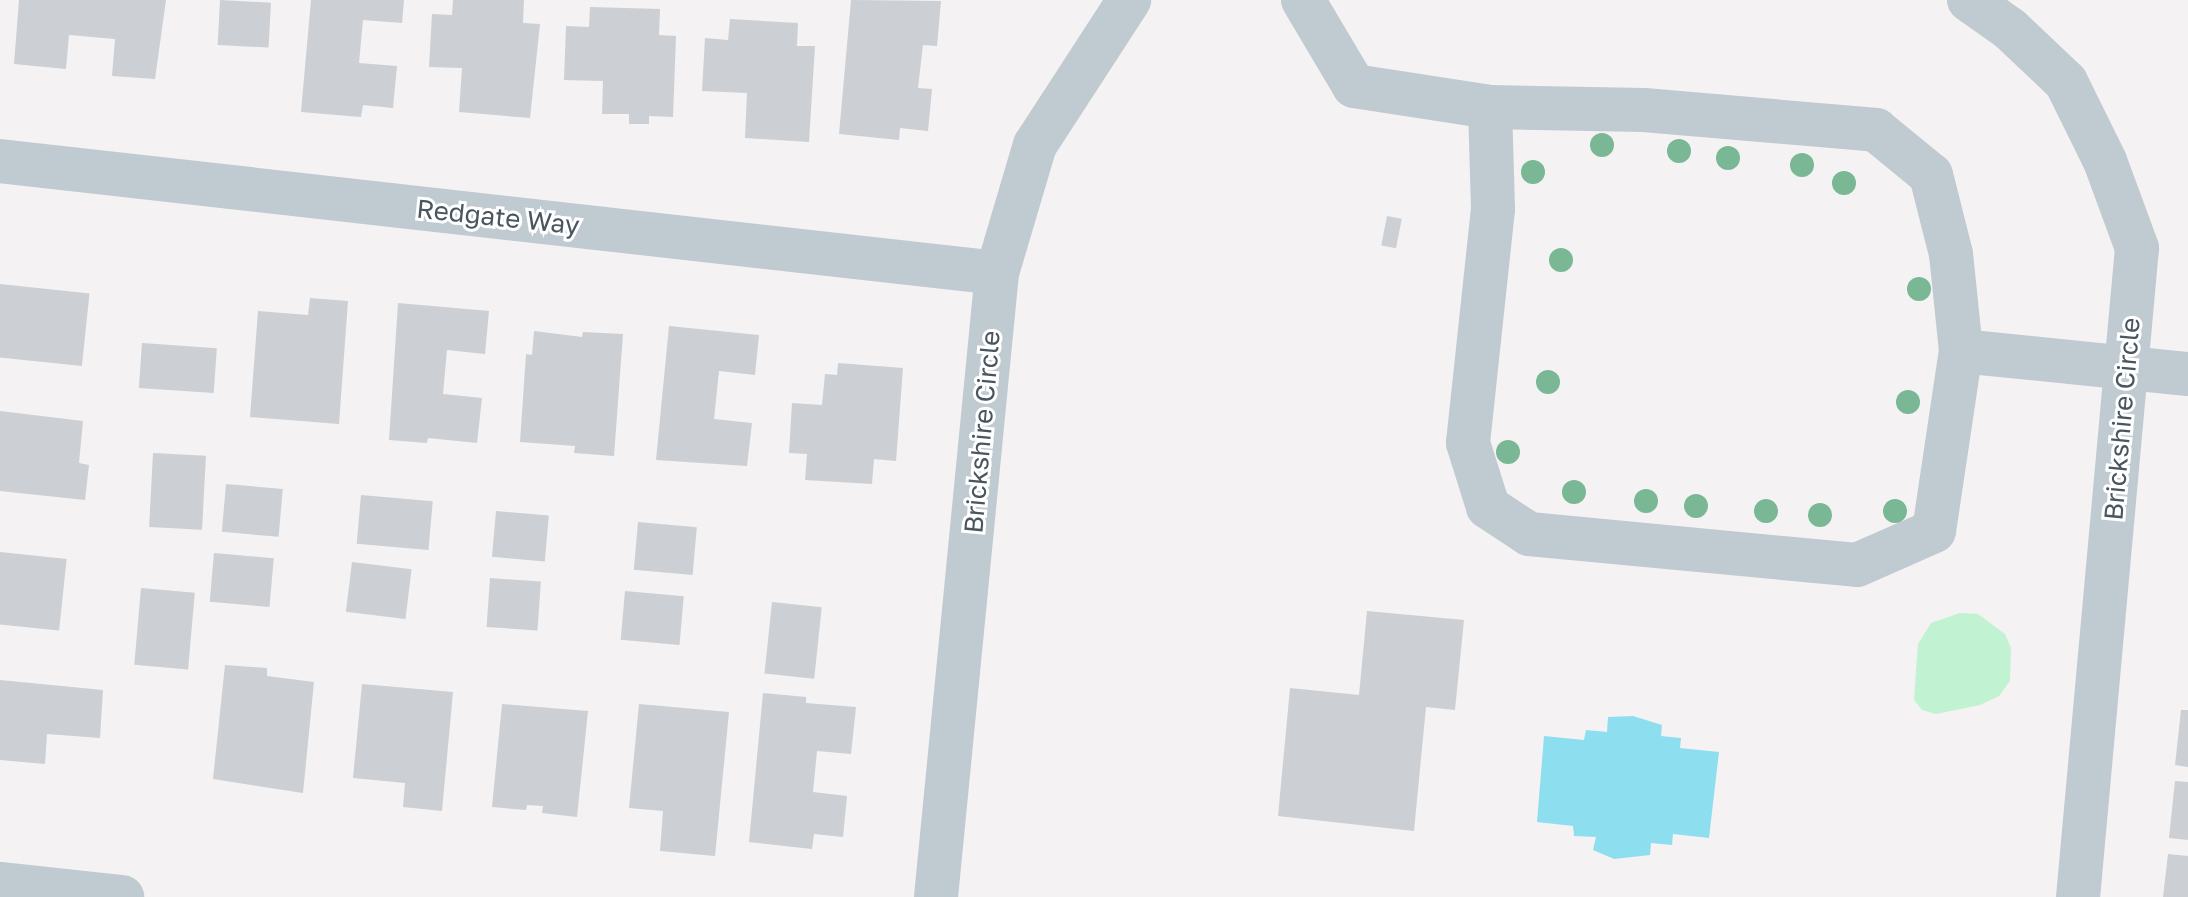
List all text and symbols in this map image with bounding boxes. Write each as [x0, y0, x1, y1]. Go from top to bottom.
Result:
street label: Redgate Way [415, 193, 581, 241]
street label: Brickshire Circle [2098, 316, 2146, 522]
street label: Brickshire Circle [958, 329, 1006, 535]

